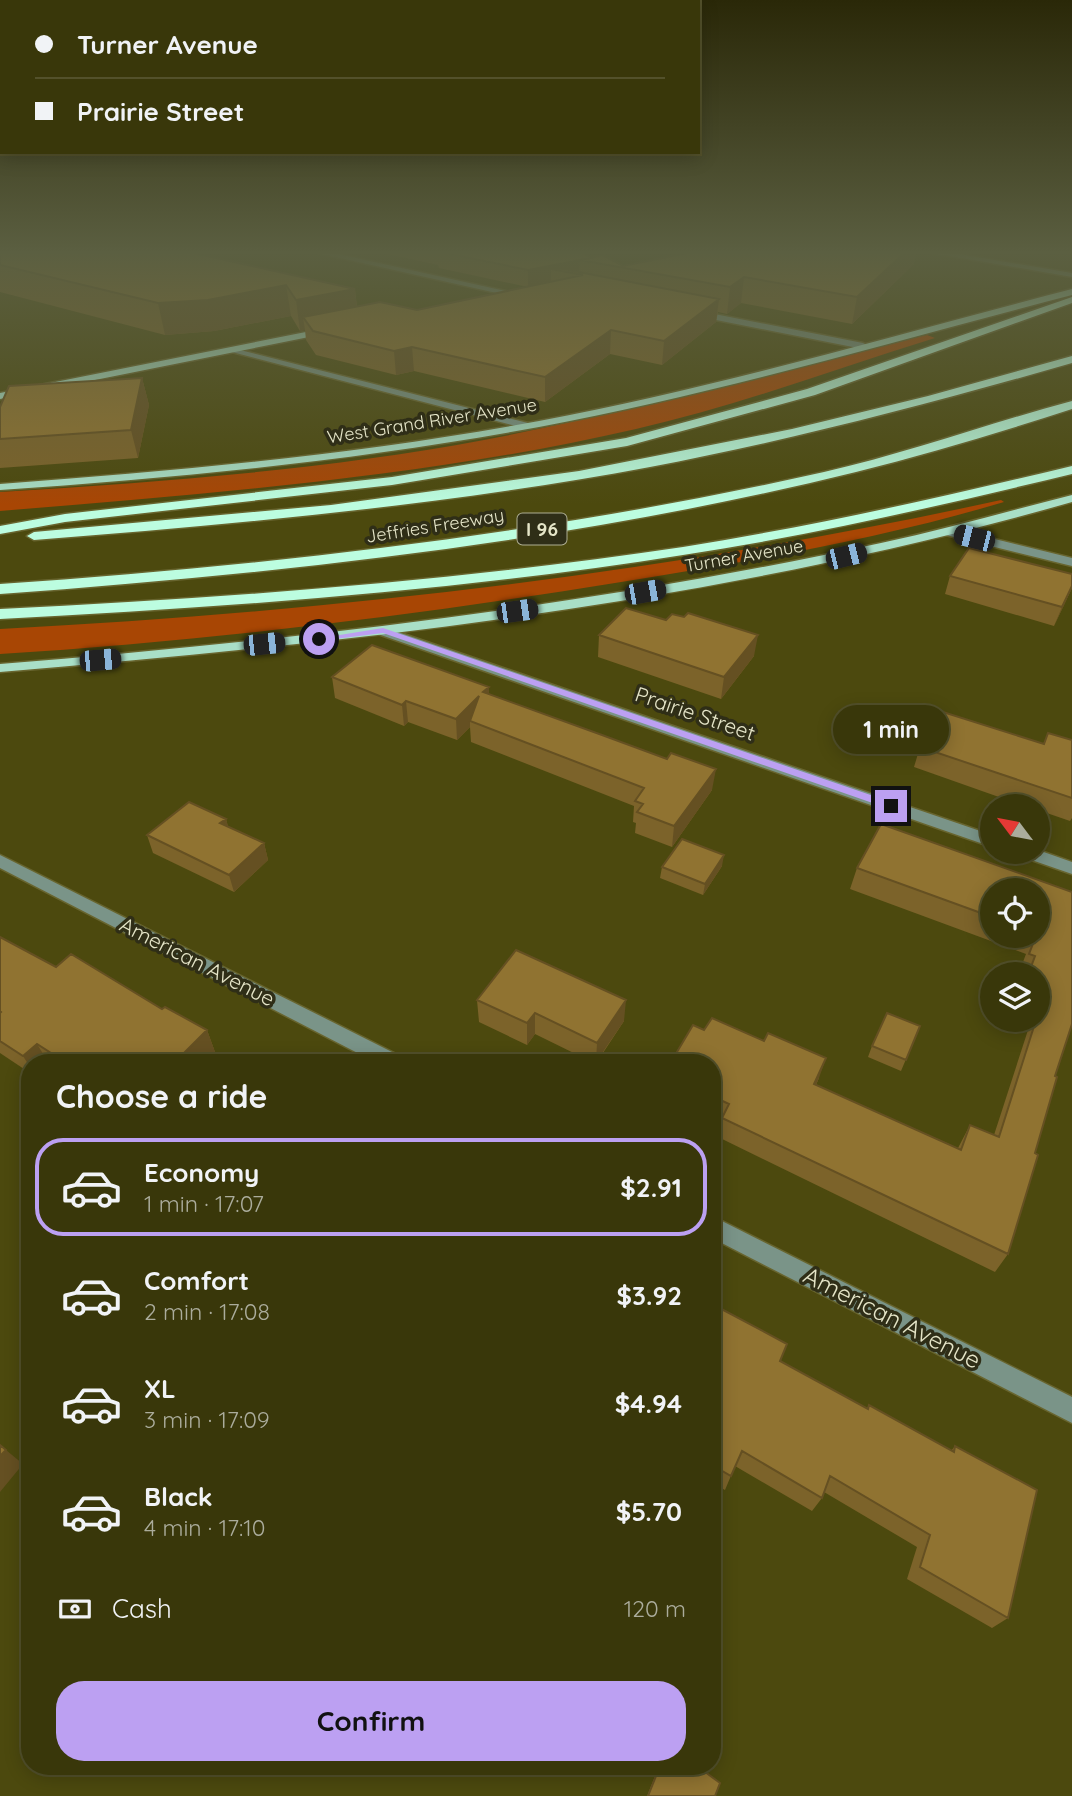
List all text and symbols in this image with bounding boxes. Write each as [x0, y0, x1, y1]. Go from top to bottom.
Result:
text: Turner Avenue [77, 28, 258, 61]
text: Prairie Street [77, 95, 244, 128]
street label: West Grand River Avenue [325, 393, 538, 448]
street label: Jeffries Freeway [364, 503, 506, 548]
road number: I 96 [518, 514, 566, 544]
car [952, 523, 997, 553]
street label: Turner Avenue [683, 534, 805, 577]
car [824, 541, 869, 571]
car [623, 578, 668, 606]
car [495, 598, 540, 624]
route start [303, 623, 335, 655]
car [243, 631, 286, 657]
car [79, 648, 122, 672]
street label: Prairie Street [632, 680, 759, 746]
callout: 1 min [833, 704, 949, 754]
text: 1 min [863, 715, 919, 744]
route end [875, 790, 907, 822]
north arrow [980, 794, 1050, 864]
map controls [980, 794, 1050, 1032]
button: locate [980, 878, 1050, 948]
street label: American Avenue [116, 911, 279, 1011]
button: layers [980, 962, 1050, 1032]
text: Choose a ride [56, 1076, 268, 1116]
icon: car [60, 1156, 123, 1219]
text: Economy [144, 1156, 259, 1189]
text: $2.91 [620, 1171, 682, 1204]
text: 1 min · 17:07 [144, 1189, 264, 1218]
street label: American Avenue [799, 1260, 986, 1375]
icon: car [60, 1264, 123, 1327]
text: Comfort [144, 1264, 249, 1297]
text: $3.92 [616, 1279, 682, 1312]
text: 2 min · 17:08 [144, 1297, 270, 1326]
icon: car [60, 1372, 123, 1435]
text: XL [144, 1372, 176, 1405]
text: $4.94 [615, 1387, 682, 1420]
text: 3 min · 17:09 [144, 1405, 270, 1434]
icon: car [60, 1480, 123, 1543]
text: Black [144, 1480, 213, 1513]
text: $5.70 [616, 1495, 682, 1528]
text: 4 min · 17:10 [144, 1513, 265, 1542]
icon: cash [56, 1590, 94, 1628]
text: Cash [112, 1592, 172, 1625]
text: 120 m [624, 1594, 686, 1623]
button: Confirm [56, 1681, 686, 1761]

